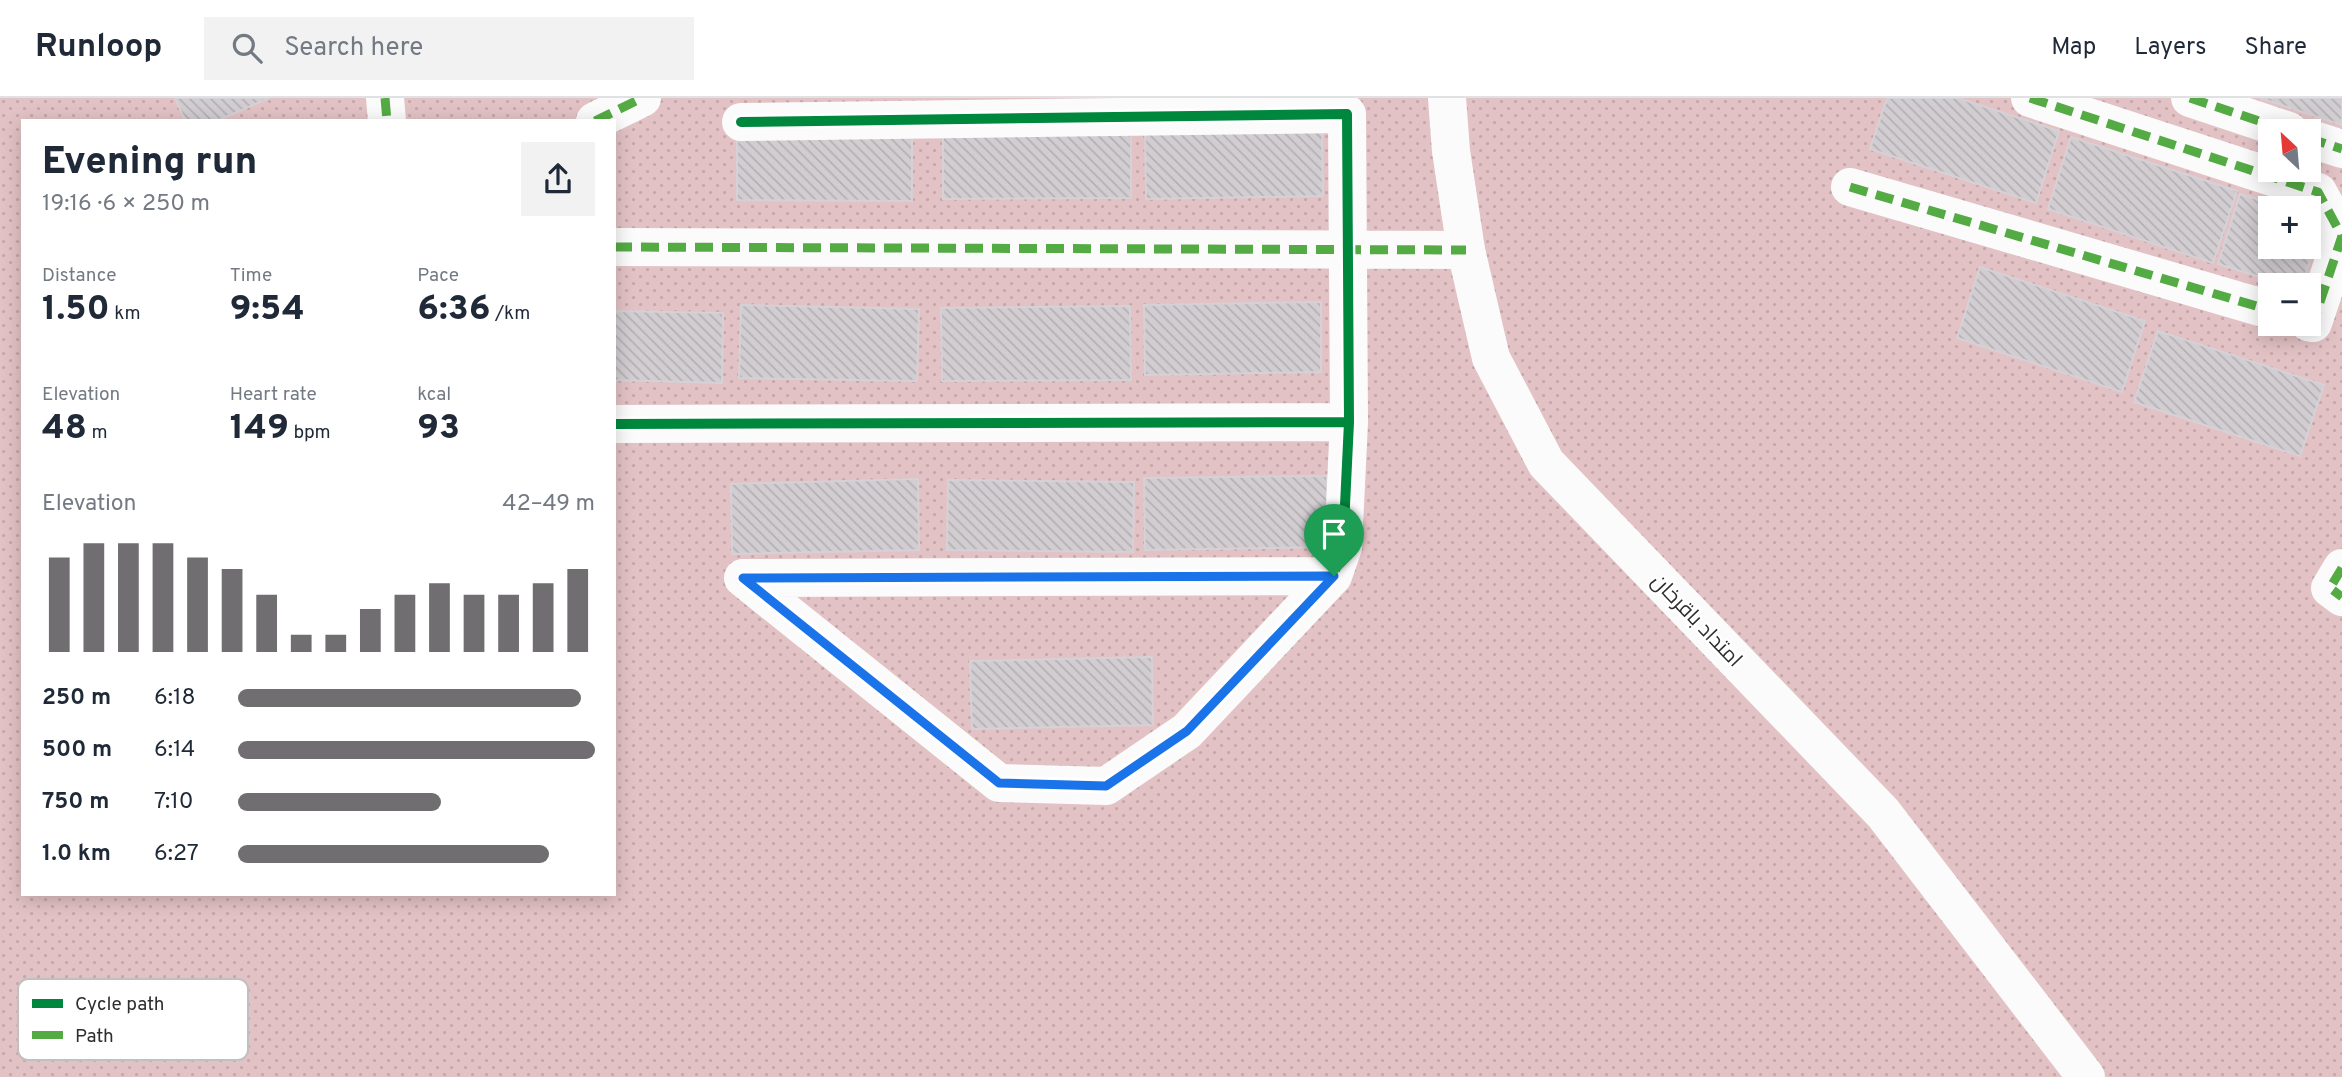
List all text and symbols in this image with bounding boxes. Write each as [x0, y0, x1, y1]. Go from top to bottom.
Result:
search box [204, 17, 694, 80]
text: Runloop [35, 27, 162, 69]
icon: search [228, 29, 266, 67]
text: Search here [284, 32, 423, 65]
text: Map [2051, 33, 2096, 63]
text: Layers [2134, 33, 2206, 63]
text: Share [2244, 33, 2307, 63]
north arrow [2258, 119, 2320, 182]
map controls [2258, 119, 2321, 336]
text: Evening run [42, 139, 257, 188]
button: share [521, 142, 595, 216]
text: 19:16 · 6 × 250 m [42, 190, 210, 219]
button: + [2258, 196, 2321, 259]
text: Distance [42, 264, 117, 288]
text: Time [230, 264, 272, 288]
text: Pace [417, 264, 459, 288]
button: − [2258, 273, 2321, 336]
text: 1.50 [42, 288, 110, 332]
text: 9:54 [230, 288, 305, 332]
text: 6:36 [417, 288, 490, 332]
text: km [110, 302, 141, 326]
text: /km [490, 302, 530, 326]
text: Elevation [42, 383, 120, 407]
text: Heart rate [230, 383, 317, 407]
text: kcal [417, 383, 451, 407]
text: 48 [42, 407, 87, 451]
text: 149 [230, 407, 289, 451]
text: 93 [417, 407, 460, 451]
text: m [87, 421, 108, 445]
text: bpm [289, 421, 331, 445]
text: Elevation [42, 490, 137, 519]
text: 42–49 m [502, 490, 595, 519]
pin [1304, 504, 1364, 576]
icon: arrive [1315, 515, 1353, 553]
street label: امتداد باقرخان [1645, 569, 1747, 674]
text: 250 m [42, 684, 111, 713]
text: 6:18 [154, 684, 196, 713]
text: 500 m [42, 736, 112, 765]
text: 6:14 [154, 736, 195, 765]
text: 750 m [42, 788, 109, 817]
text: 7:10 [154, 788, 194, 817]
text: 1.0 km [42, 840, 111, 869]
text: 6:27 [154, 840, 199, 869]
legend [18, 979, 248, 1060]
text: Cycle path [75, 993, 164, 1017]
text: Path [75, 1025, 114, 1049]

